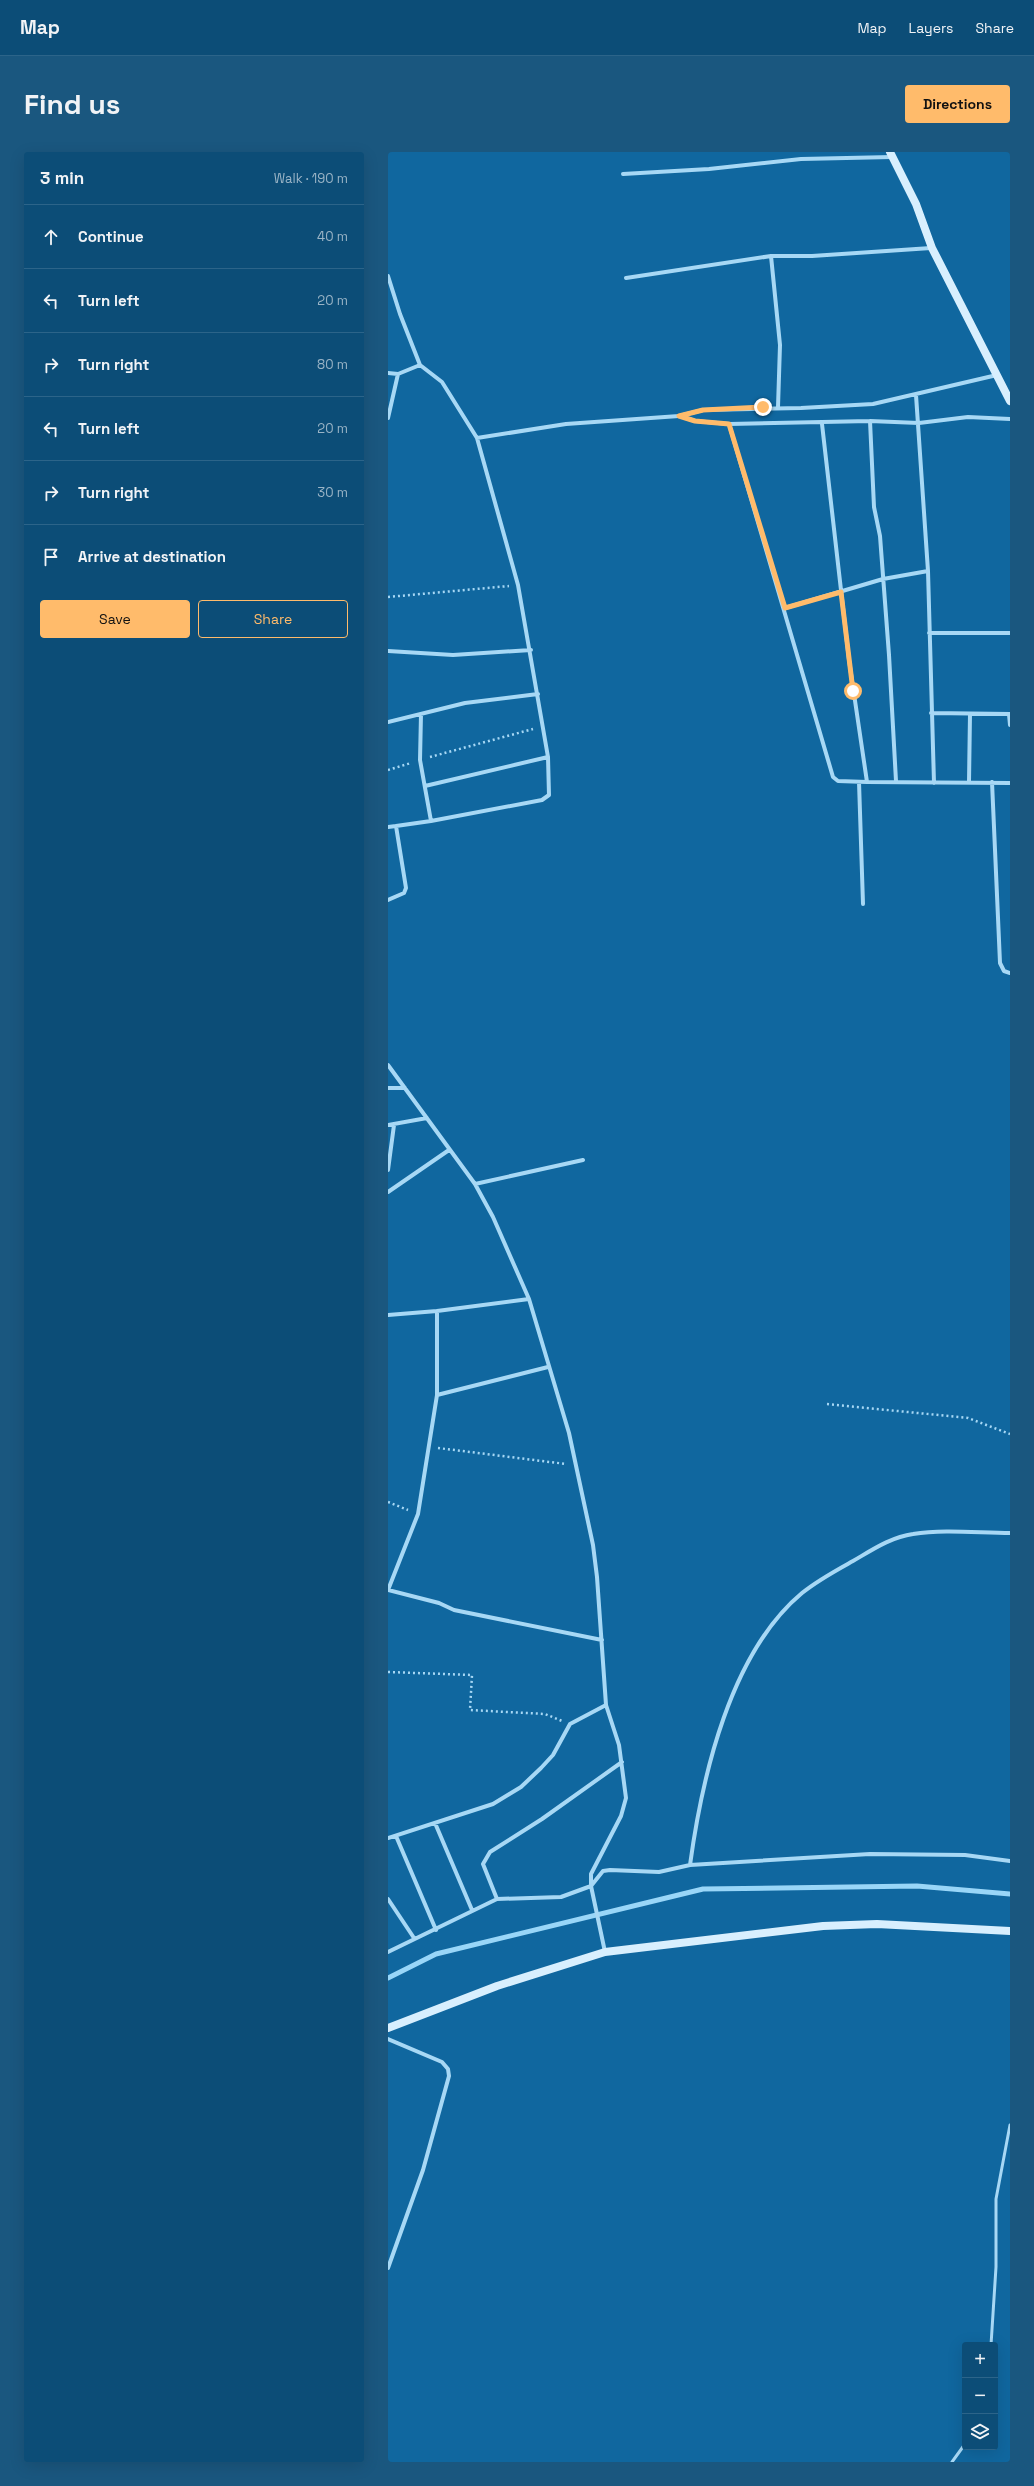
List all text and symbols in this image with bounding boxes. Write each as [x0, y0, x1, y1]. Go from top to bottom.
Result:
text: Map [20, 15, 60, 40]
text: Map [857, 19, 887, 37]
text: Layers [909, 19, 953, 37]
text: Share [975, 19, 1014, 37]
button: Directions [905, 85, 1010, 123]
text: Find us [24, 86, 121, 122]
text: 3 min [40, 167, 84, 189]
text: Walk · 190 m [274, 170, 348, 187]
icon: ahead [40, 226, 62, 248]
text: Continue [78, 227, 144, 246]
text: 40 m [317, 228, 348, 245]
icon: left [40, 290, 62, 312]
text: Turn left [78, 291, 140, 310]
text: 20 m [317, 292, 348, 309]
icon: right [40, 354, 62, 376]
text: Turn right [78, 355, 149, 374]
text: 80 m [317, 356, 348, 373]
route end [754, 398, 772, 416]
icon: left [40, 418, 62, 440]
text: Turn left [78, 419, 140, 438]
text: 20 m [317, 420, 348, 437]
icon: right [40, 482, 62, 504]
text: Turn right [78, 483, 149, 502]
text: 30 m [317, 484, 348, 501]
icon: arrive [40, 546, 62, 568]
text: Arrive at destination [78, 547, 226, 566]
button: Save [40, 600, 190, 638]
button: Share [198, 600, 348, 638]
route start [844, 682, 862, 700]
map controls [962, 2342, 998, 2450]
button: + [962, 2342, 998, 2378]
button: − [962, 2378, 998, 2414]
button: layers [962, 2414, 998, 2450]

